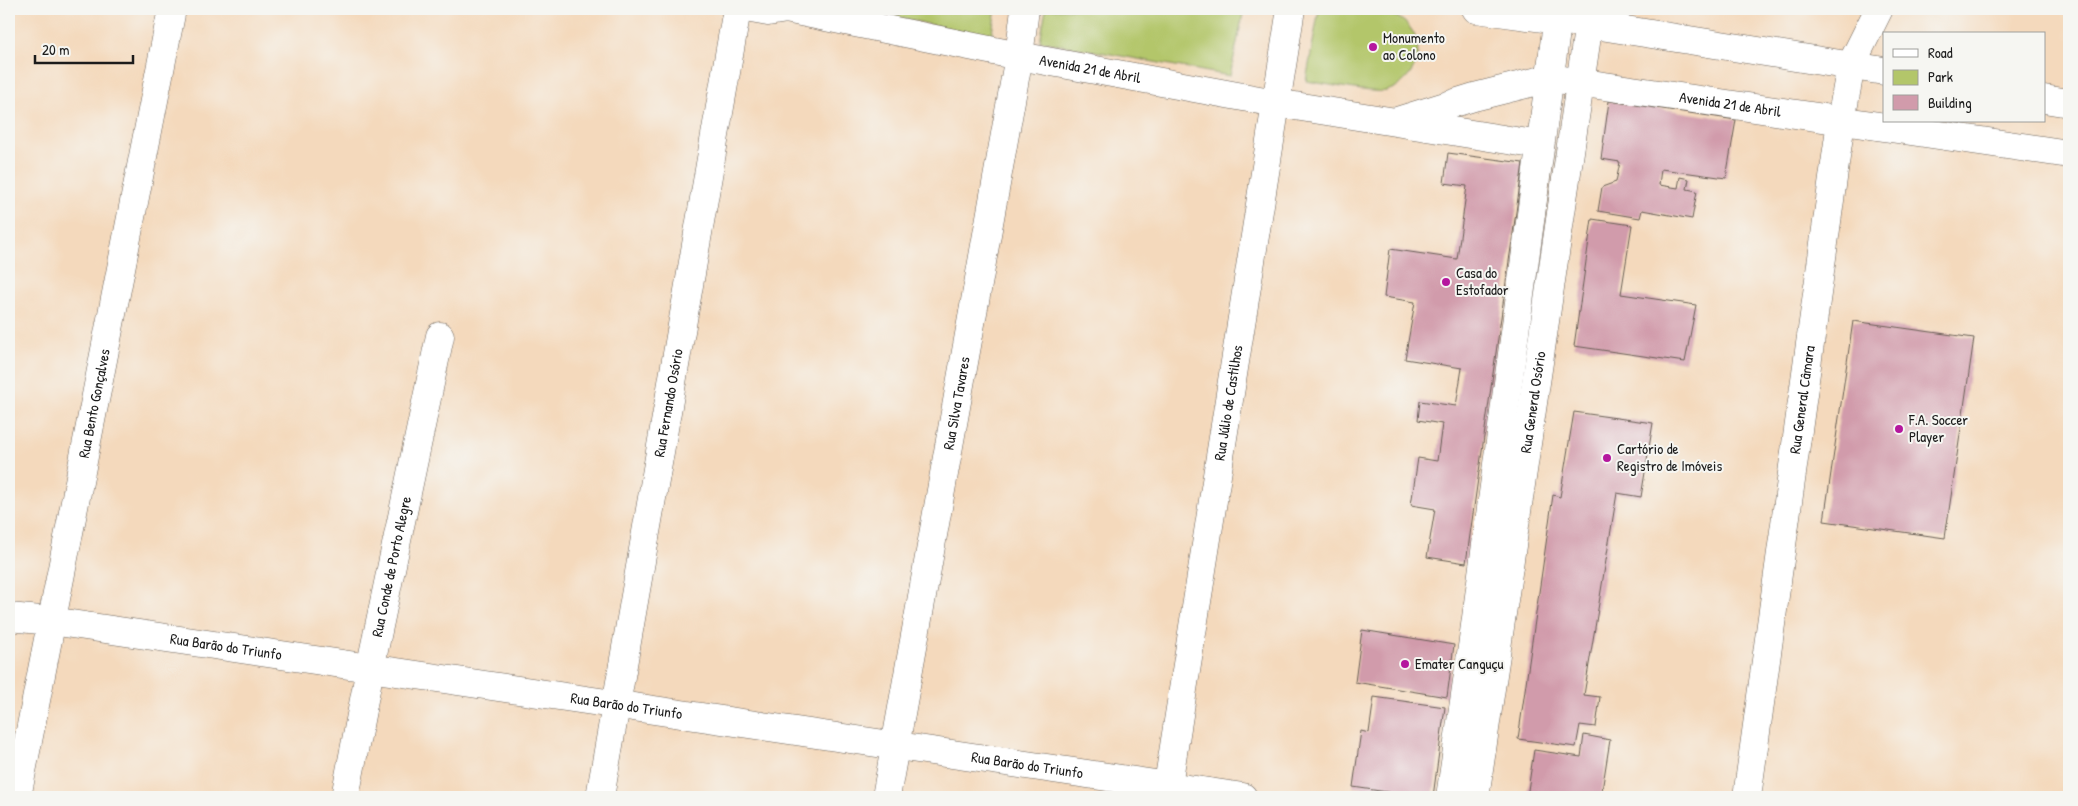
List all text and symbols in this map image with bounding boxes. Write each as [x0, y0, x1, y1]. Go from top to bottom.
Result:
place label: Monumento ao Colono [1383, 27, 1445, 65]
scale bar [35, 32, 132, 64]
legend [1883, 32, 2046, 122]
text: 20 m [42, 39, 69, 60]
marker: Monumento ao Colono [1367, 41, 1379, 53]
text: Road [1928, 42, 1953, 63]
street label: Avenida 21 de Abril [1038, 49, 1143, 88]
text: Park [1928, 66, 1953, 87]
street label: Avenida 21 de Abril [1678, 86, 1783, 122]
text: Building [1928, 92, 1972, 113]
place label: Casa do Estofador [1456, 262, 1509, 300]
marker: Casa do Estofador [1440, 276, 1452, 288]
street label: Rua Júlio de Castilhos [1209, 343, 1248, 462]
street label: Rua General Câmara [1784, 344, 1820, 455]
street label: Rua Bento Gonçalves [73, 347, 115, 460]
street label: Rua Fernando Osório [648, 347, 688, 459]
street label: Rua General Osório [1515, 350, 1550, 454]
street label: Rua Silva Tavares [938, 355, 975, 451]
place label: F.A. Soccer Player [1908, 409, 1968, 447]
marker: F.A. Soccer Player [1893, 423, 1905, 435]
place label: Cartório de Registro de Imóveis [1617, 438, 1722, 476]
marker: Cartório de Registro de Imóveis [1601, 452, 1613, 464]
street label: Rua Conde de Porto Alegre [366, 494, 416, 639]
street label: Rua Barão do Triunfo [169, 628, 283, 665]
place label: Emater Canguçu [1415, 653, 1503, 674]
marker: Emater Canguçu [1399, 658, 1411, 670]
street label: Rua Barão do Triunfo [569, 687, 684, 724]
street label: Rua Barão do Triunfo [970, 746, 1085, 783]

